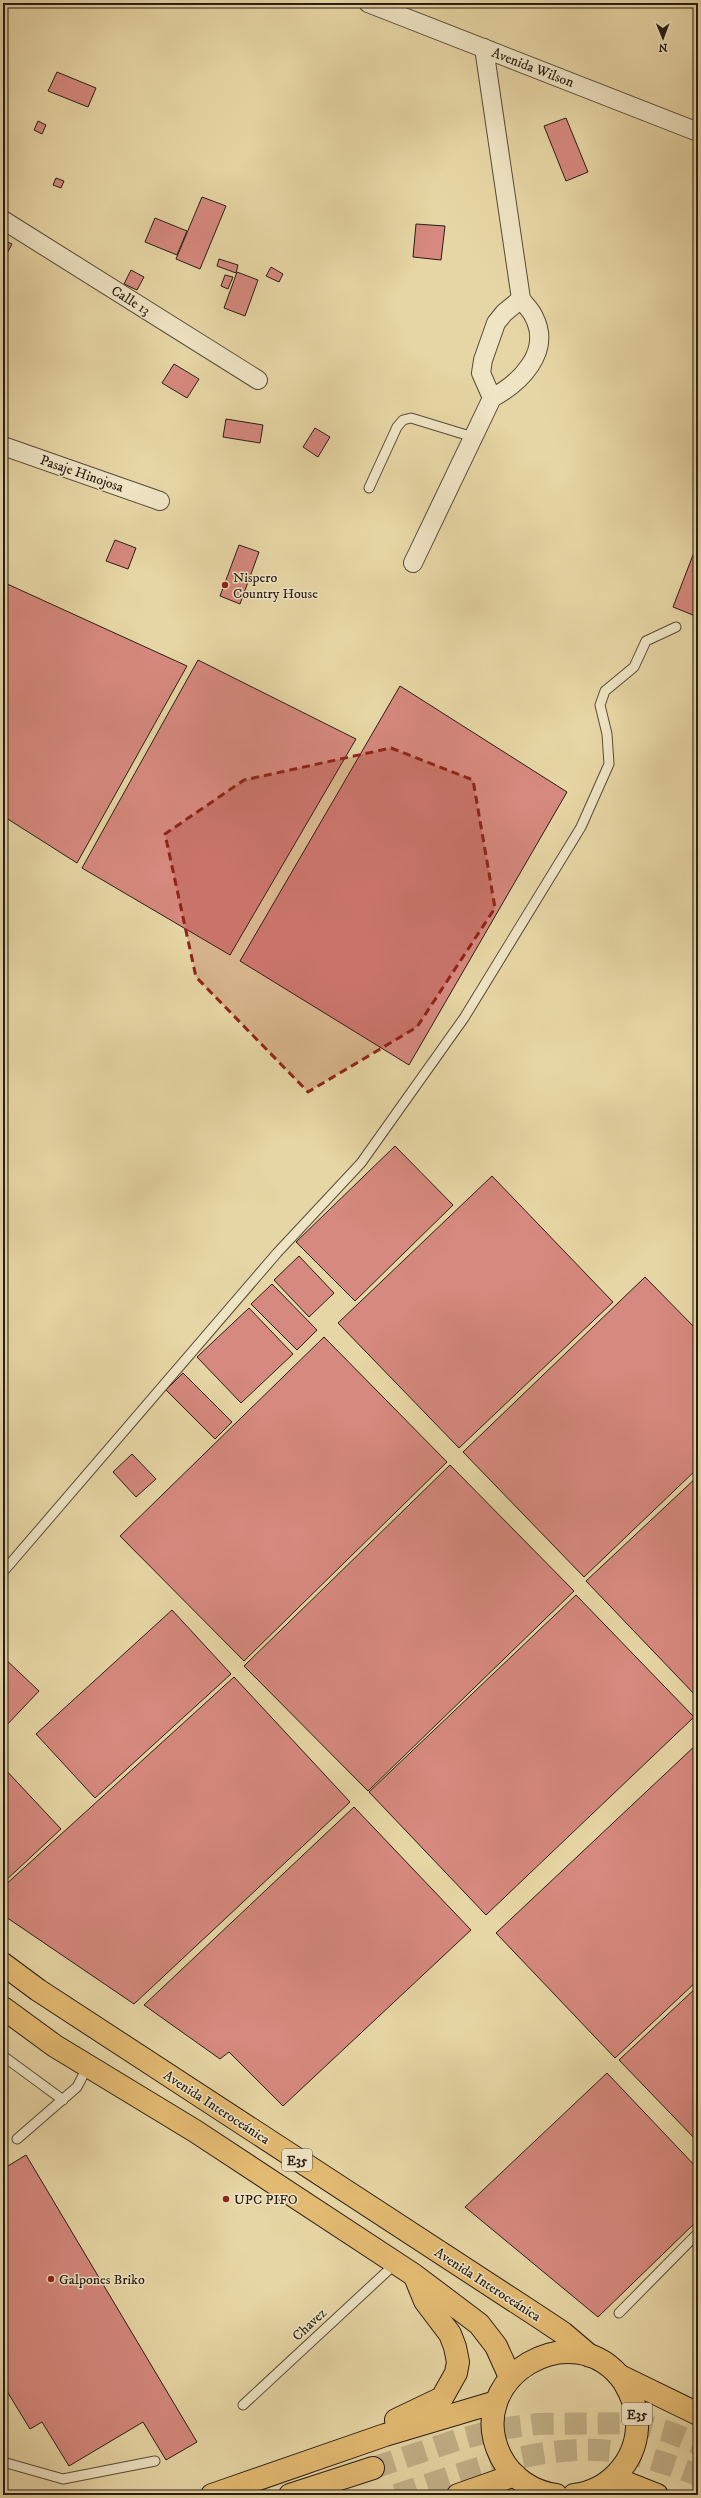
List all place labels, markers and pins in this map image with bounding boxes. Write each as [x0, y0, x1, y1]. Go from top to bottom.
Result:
place label: Nispero Country House [233, 569, 318, 603]
marker: Nispero Country House [220, 580, 230, 590]
place label: UPC PIFO [234, 2191, 298, 2209]
marker: UPC PIFO [221, 2194, 231, 2204]
place label: Galpones Briko [59, 2271, 145, 2289]
marker: Galpones Briko [46, 2274, 56, 2284]

